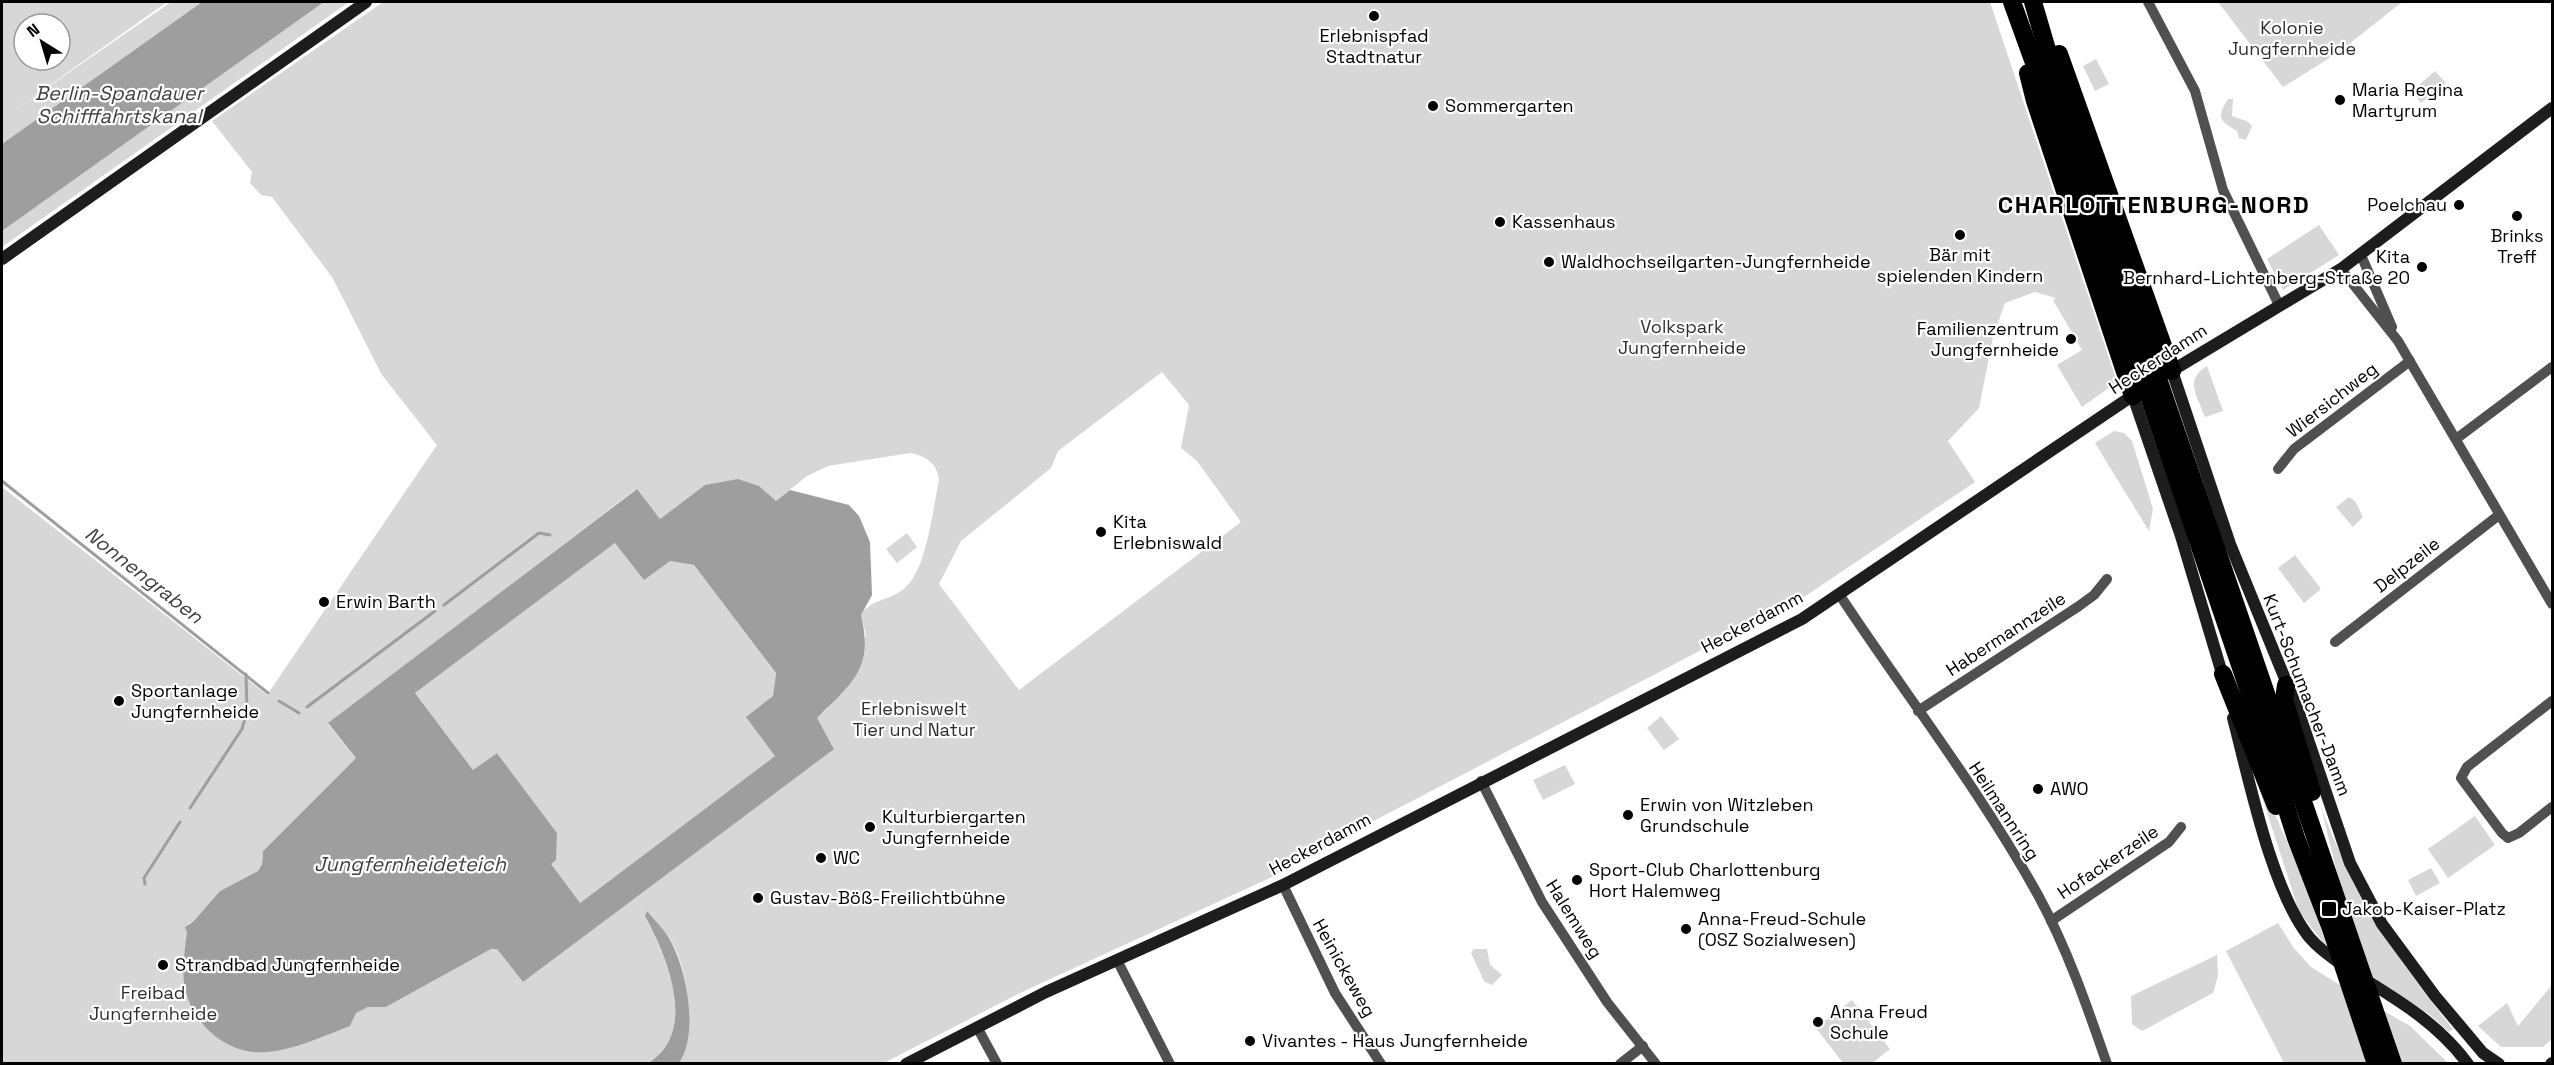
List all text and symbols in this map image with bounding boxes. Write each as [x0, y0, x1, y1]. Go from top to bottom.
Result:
marker: Erlebnispfad Stadtnatur [1367, 9, 1381, 23]
north arrow [12, 12, 72, 72]
park label: Kolonie Jungfernheide [2228, 16, 2356, 60]
text: N [23, 19, 44, 42]
place label: Erlebnispfad Stadtnatur [1319, 24, 1429, 68]
place label: Maria Regina Martyrum [2352, 78, 2463, 122]
water label: Berlin-Spandauer Schifffahrtskanal [35, 80, 206, 129]
marker: Maria Regina Martyrum [2333, 93, 2347, 107]
place label: Sommergarten [1445, 94, 1574, 117]
marker: Sommergarten [1426, 99, 1440, 113]
district label: CHARLOTTENBURG-NORD [1998, 189, 2310, 220]
place label: Poelchau [2367, 193, 2447, 216]
marker: Poelchau [2452, 198, 2466, 212]
marker: Brinks Treff [2510, 209, 2524, 223]
place label: Kassenhaus [1512, 210, 1616, 233]
marker: Kassenhaus [1493, 215, 1507, 229]
place label: Brinks Treff [2490, 224, 2544, 268]
marker: Bär mit spielenden Kindern [1953, 228, 1967, 242]
place label: Bär mit spielenden Kindern [1877, 243, 2043, 287]
place label: Kita Bernhard-Lichtenberg-Straße 20 [2123, 245, 2410, 289]
place label: Waldhochseilgarten-Jungfernheide [1561, 250, 1871, 273]
marker: Waldhochseilgarten-Jungfernheide [1542, 255, 1556, 269]
marker: Kita Bernhard-Lichtenberg-Straße 20 [2415, 260, 2429, 274]
park label: Volkspark Jungfernheide [1618, 315, 1746, 359]
place label: Familienzentrum Jungfernheide [1917, 317, 2059, 361]
street label: Heckerdamm [2104, 318, 2211, 399]
marker: Familienzentrum Jungfernheide [2064, 332, 2078, 346]
street label: Wiersichweg [2281, 357, 2382, 442]
place label: Kita Erlebniswald [1113, 510, 1222, 554]
water label: Nonnengraben [80, 521, 209, 630]
marker: Kita Erlebniswald [1094, 525, 1108, 539]
street label: Delpzeile [2369, 532, 2444, 598]
street label: Heckerdamm [1697, 585, 1807, 658]
street label: Habermannzeile [1941, 586, 2070, 681]
place label: Erwin Barth [336, 590, 436, 613]
street label: Kurt-Schumacher-Damm [2258, 591, 2357, 799]
marker: Erwin Barth [317, 595, 331, 609]
place label: Sportanlage Jungfernheide [131, 679, 259, 723]
marker: Sportanlage Jungfernheide [112, 694, 126, 708]
park label: Erlebniswelt Tier und Natur [853, 697, 976, 741]
street label: Heilmannring [1964, 757, 2045, 864]
place label: AWO [2050, 777, 2089, 800]
marker: AWO [2031, 782, 2045, 796]
place label: Erwin von Witzleben Grundschule [1640, 793, 1814, 837]
place label: Kulturbiergarten Jungfernheide [882, 805, 1026, 849]
street label: Heckerdamm [1265, 807, 1375, 880]
marker: Erwin von Witzleben Grundschule [1621, 808, 1635, 822]
street label: Hofackerzeile [2053, 819, 2163, 904]
marker: Kulturbiergarten Jungfernheide [863, 820, 877, 834]
place label: WC [833, 846, 860, 869]
water label: Jungfernheideteich [314, 851, 507, 877]
marker: WC [814, 851, 828, 865]
place label: Sport-Club Charlottenburg Hort Halemweg [1589, 858, 1821, 902]
marker: Sport-Club Charlottenburg Hort Halemweg [1570, 873, 1584, 887]
street label: Halemweg [1541, 875, 1608, 963]
place label: Gustav-Böß-Freilichtbühne [770, 886, 1006, 909]
marker: Gustav-Böß-Freilichtbühne [751, 891, 765, 905]
place label: Jakob-Kaiser-Platz [2342, 897, 2506, 920]
marker: Jakob-Kaiser-Platz [2320, 900, 2338, 918]
place label: Anna-Freud-Schule (OSZ Sozialwesen) [1698, 907, 1866, 951]
street label: Heinickeweg [1308, 914, 1381, 1021]
marker: Anna-Freud-Schule (OSZ Sozialwesen) [1679, 922, 1693, 936]
place label: Strandbad Jungfernheide [175, 953, 400, 976]
marker: Strandbad Jungfernheide [156, 958, 170, 972]
park label: Freibad Jungfernheide [89, 981, 217, 1025]
place label: Anna Freud Schule [1830, 1000, 1928, 1044]
marker: Anna Freud Schule [1811, 1015, 1825, 1029]
place label: Vivantes - Haus Jungfernheide [1262, 1029, 1528, 1052]
marker: Vivantes - Haus Jungfernheide [1243, 1034, 1257, 1048]

